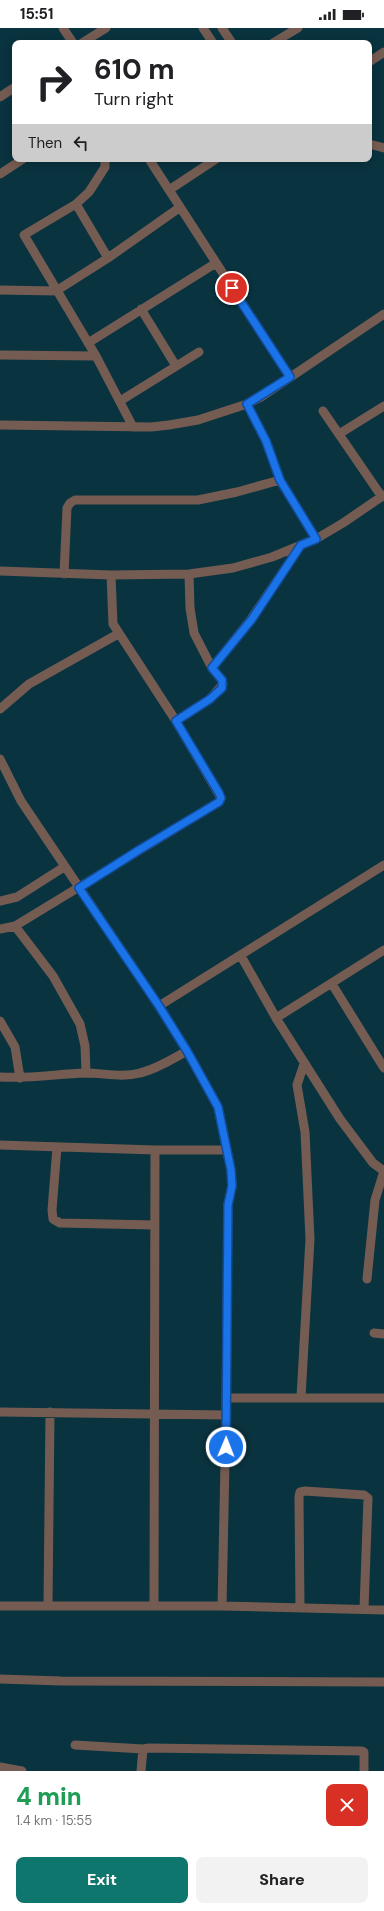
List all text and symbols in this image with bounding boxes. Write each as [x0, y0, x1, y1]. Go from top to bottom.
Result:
text: 15:51 [20, 4, 53, 24]
text: 610 m [94, 51, 175, 88]
icon: right [28, 56, 80, 108]
text: Turn right [94, 87, 174, 111]
icon: left [70, 132, 92, 154]
text: Then [28, 133, 62, 153]
pin [215, 271, 249, 305]
icon: arrive [221, 277, 243, 299]
position arrow [205, 1426, 247, 1468]
text: 4 min [16, 1781, 82, 1812]
button: close [326, 1784, 368, 1826]
text: 1.4 km · 15:55 [16, 1812, 92, 1829]
button: Exit [16, 1857, 188, 1903]
button: Share [196, 1857, 368, 1903]

